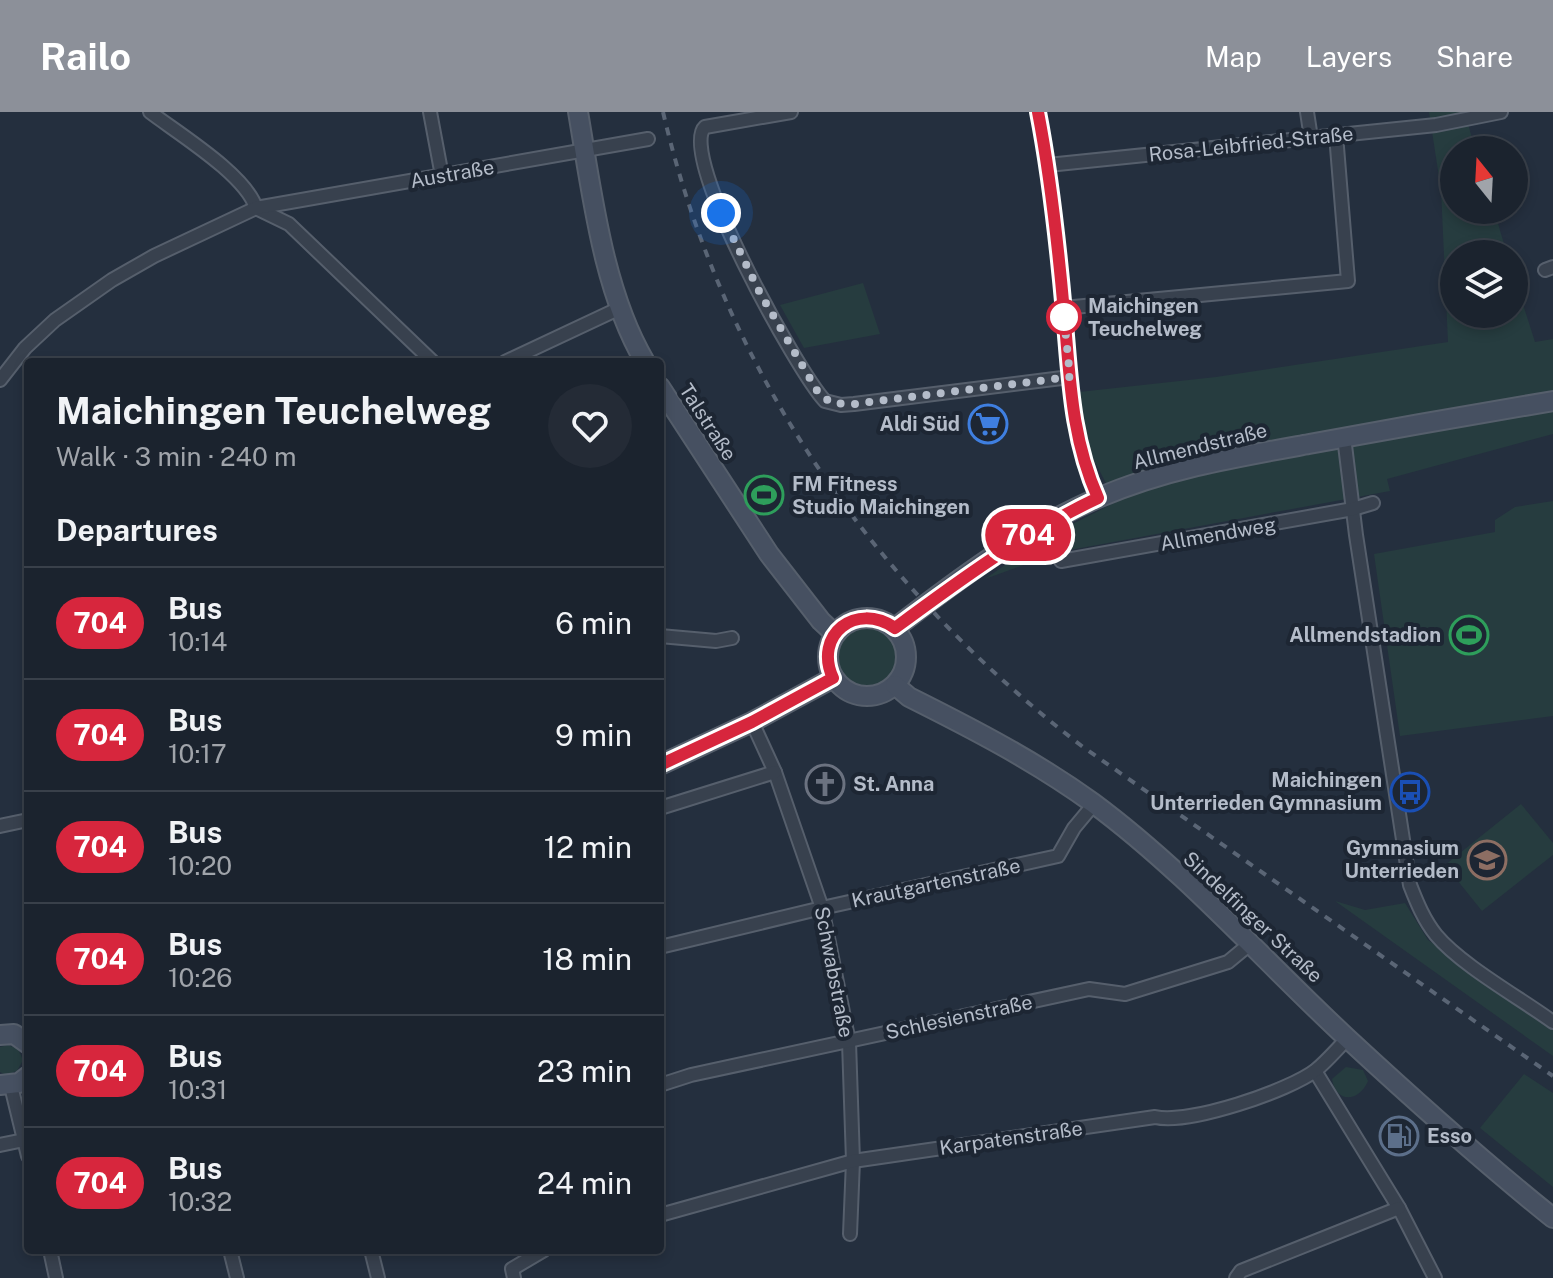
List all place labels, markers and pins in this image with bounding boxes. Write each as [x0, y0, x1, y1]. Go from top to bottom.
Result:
place label: Maichingen Teuchelweg [1088, 294, 1202, 341]
marker: Maichingen Teuchelweg [1047, 300, 1081, 334]
supermarket icon: Aldi Süd [967, 403, 1009, 445]
place label: Aldi Süd [880, 412, 960, 436]
place label: FM Fitness Studio Maichingen [792, 472, 970, 519]
sports icon: FM Fitness Studio Maichingen [743, 474, 785, 516]
sports icon: Allmendstadion [1448, 614, 1490, 656]
place label: Allmendstadion [1289, 623, 1441, 647]
church icon: St. Anna [804, 763, 846, 805]
place label: Maichingen Unterrieden Gymnasium [1150, 768, 1382, 815]
bus stop icon: Maichingen Unterrieden Gymnasium [1389, 771, 1431, 813]
place label: St. Anna [853, 772, 934, 796]
place label: Gymnasium Unterrieden [1345, 836, 1459, 883]
school or university icon: Gymnasium Unterrieden [1466, 839, 1508, 881]
fuel station icon: Esso [1378, 1115, 1420, 1157]
place label: Esso [1427, 1124, 1472, 1148]

